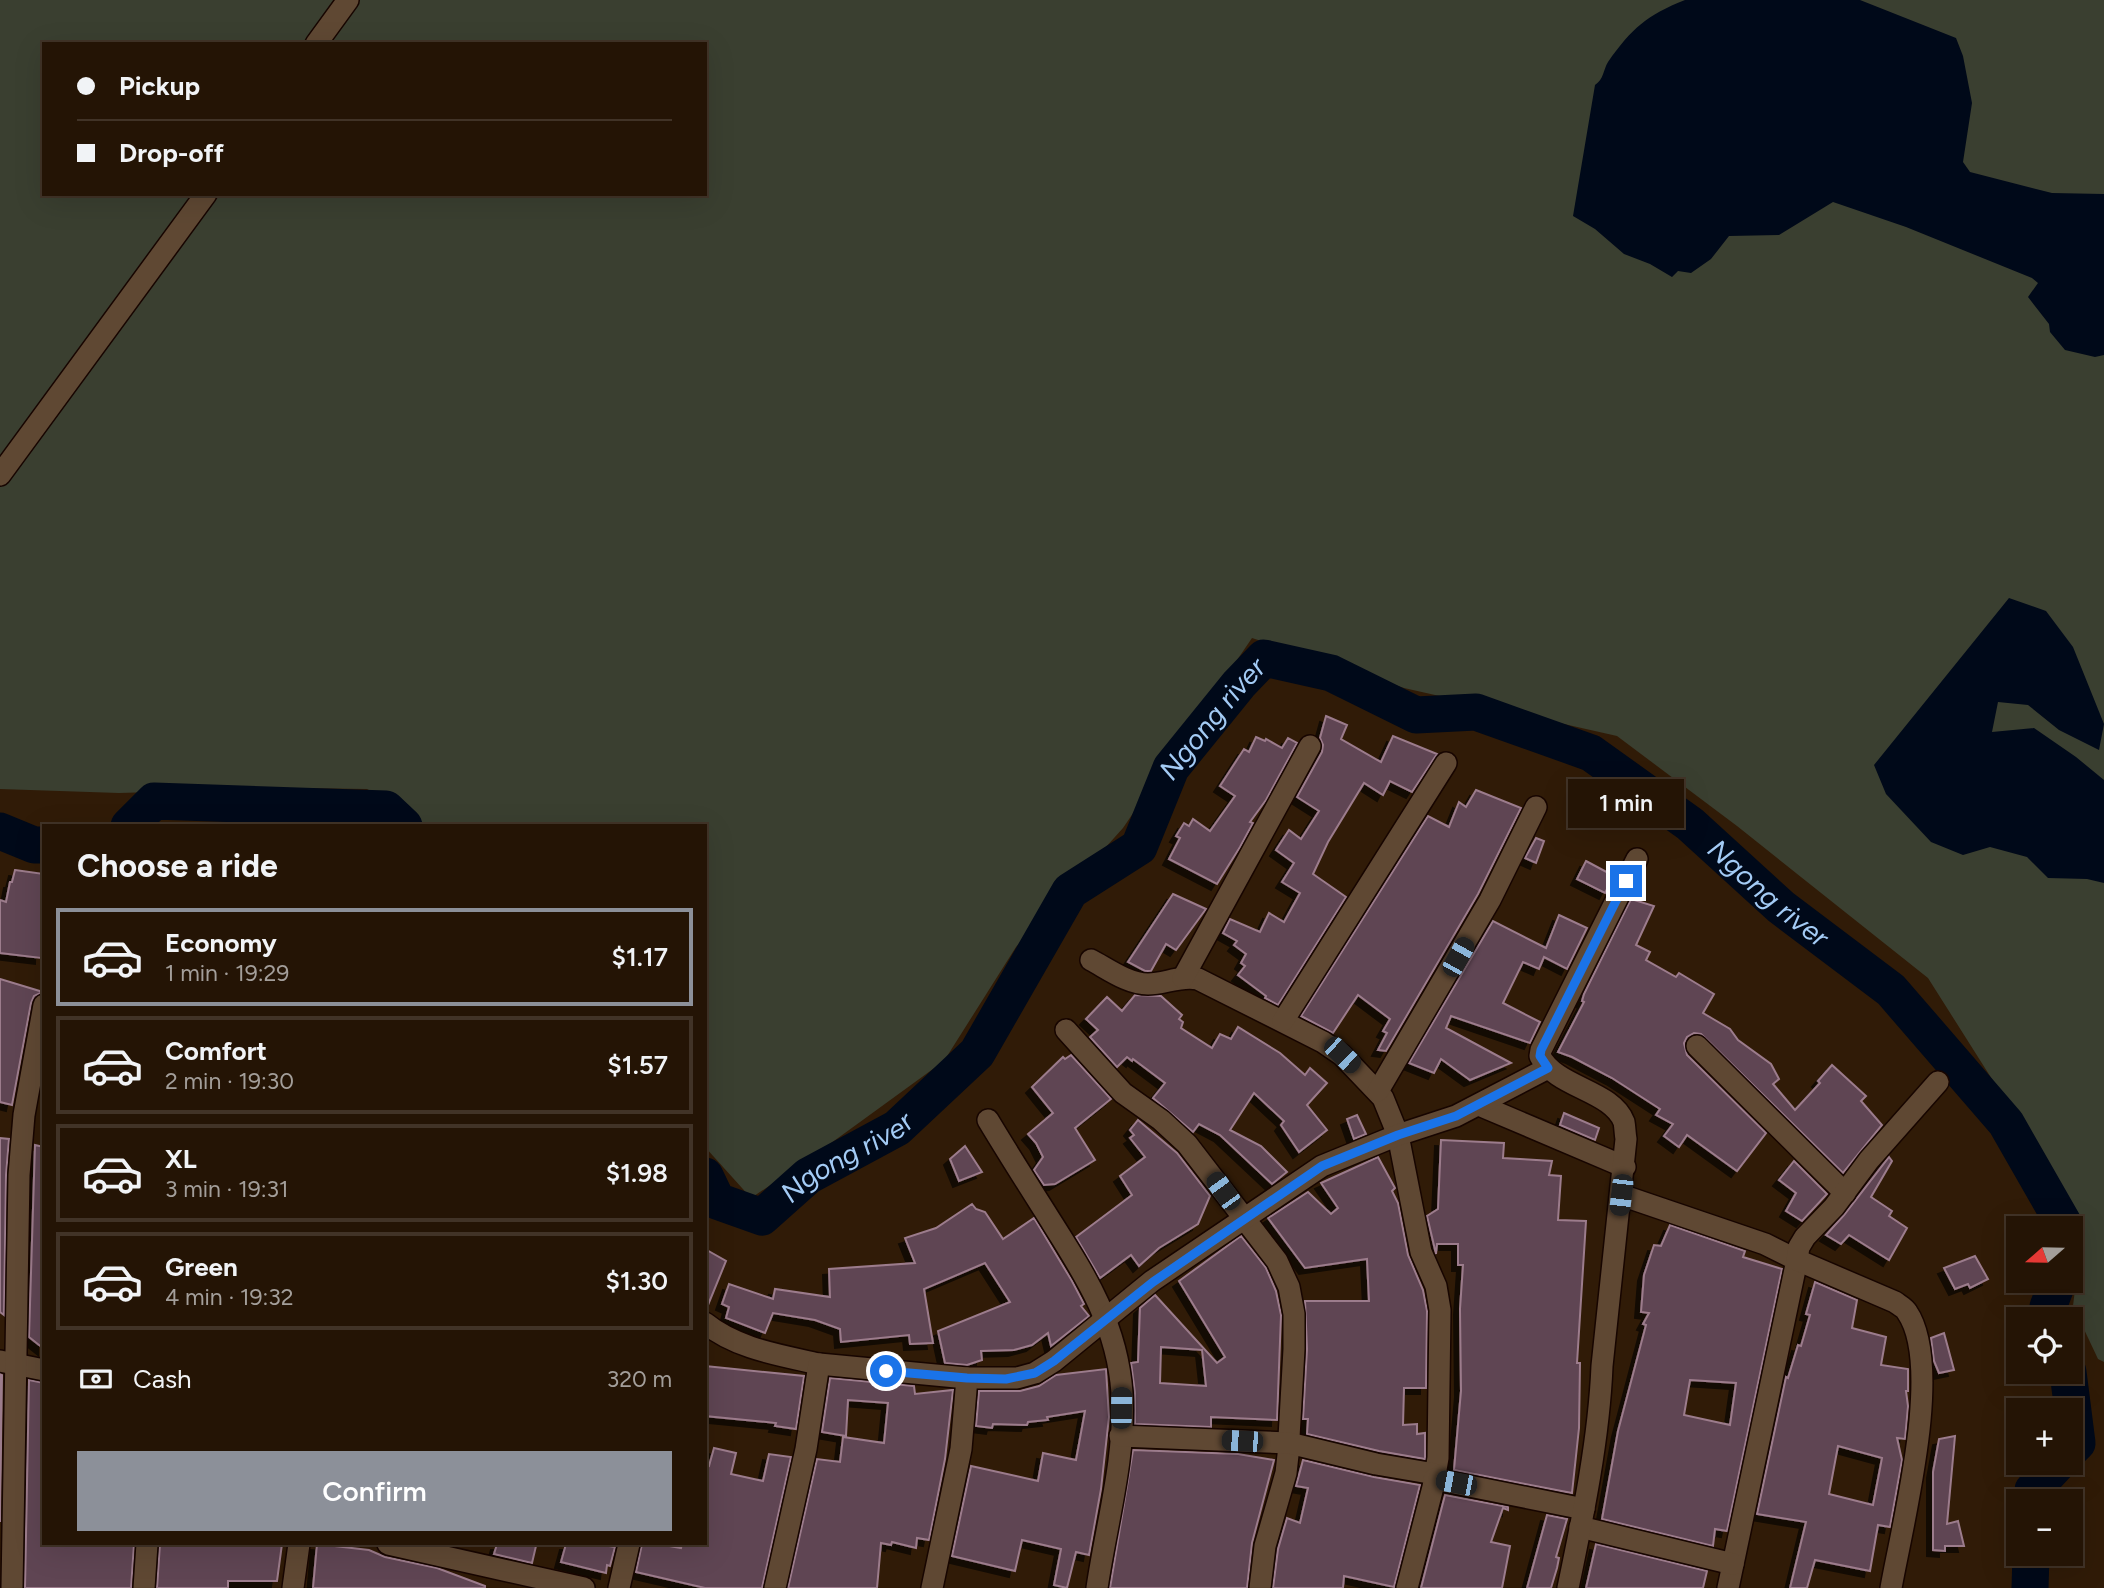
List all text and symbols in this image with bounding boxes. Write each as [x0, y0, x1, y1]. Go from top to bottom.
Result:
text: Pickup [119, 70, 200, 102]
text: Drop-off [119, 137, 224, 169]
water label: Ngong river [1151, 649, 1273, 786]
callout: 1 min [1568, 780, 1684, 828]
text: 1 min [1599, 789, 1653, 817]
water label: Ngong river [1701, 832, 1837, 955]
text: Choose a ride [77, 847, 278, 885]
route end [1610, 865, 1642, 897]
icon: car [81, 926, 144, 989]
text: Economy [165, 927, 277, 959]
car [1439, 934, 1478, 980]
text: $1.17 [611, 941, 668, 973]
text: 1 min · 19:29 [165, 959, 289, 987]
car [1320, 1033, 1365, 1077]
icon: car [81, 1034, 144, 1097]
text: Comfort [165, 1035, 267, 1067]
text: $1.57 [607, 1049, 668, 1081]
text: 2 min · 19:30 [165, 1067, 294, 1095]
water label: Ngong river [773, 1104, 921, 1210]
icon: car [81, 1142, 144, 1205]
text: XL [165, 1143, 197, 1175]
text: $1.98 [606, 1157, 668, 1189]
car [1203, 1168, 1244, 1214]
car [1609, 1173, 1634, 1217]
text: 3 min · 19:31 [165, 1175, 289, 1203]
north arrow [2006, 1216, 2082, 1293]
map controls [2006, 1216, 2083, 1566]
icon: car [81, 1250, 144, 1313]
text: Green [165, 1251, 238, 1283]
text: $1.30 [605, 1265, 668, 1297]
text: 4 min · 19:32 [165, 1283, 294, 1311]
button: locate [2006, 1307, 2083, 1384]
route start [870, 1355, 902, 1387]
icon: cash [77, 1360, 115, 1398]
text: Cash [133, 1363, 192, 1395]
text: 320 m [607, 1365, 672, 1393]
car [1111, 1387, 1132, 1429]
button: + [2006, 1398, 2083, 1475]
car [1221, 1429, 1264, 1453]
button: Confirm [77, 1451, 672, 1531]
car [1434, 1469, 1479, 1497]
button: − [2006, 1489, 2083, 1566]

